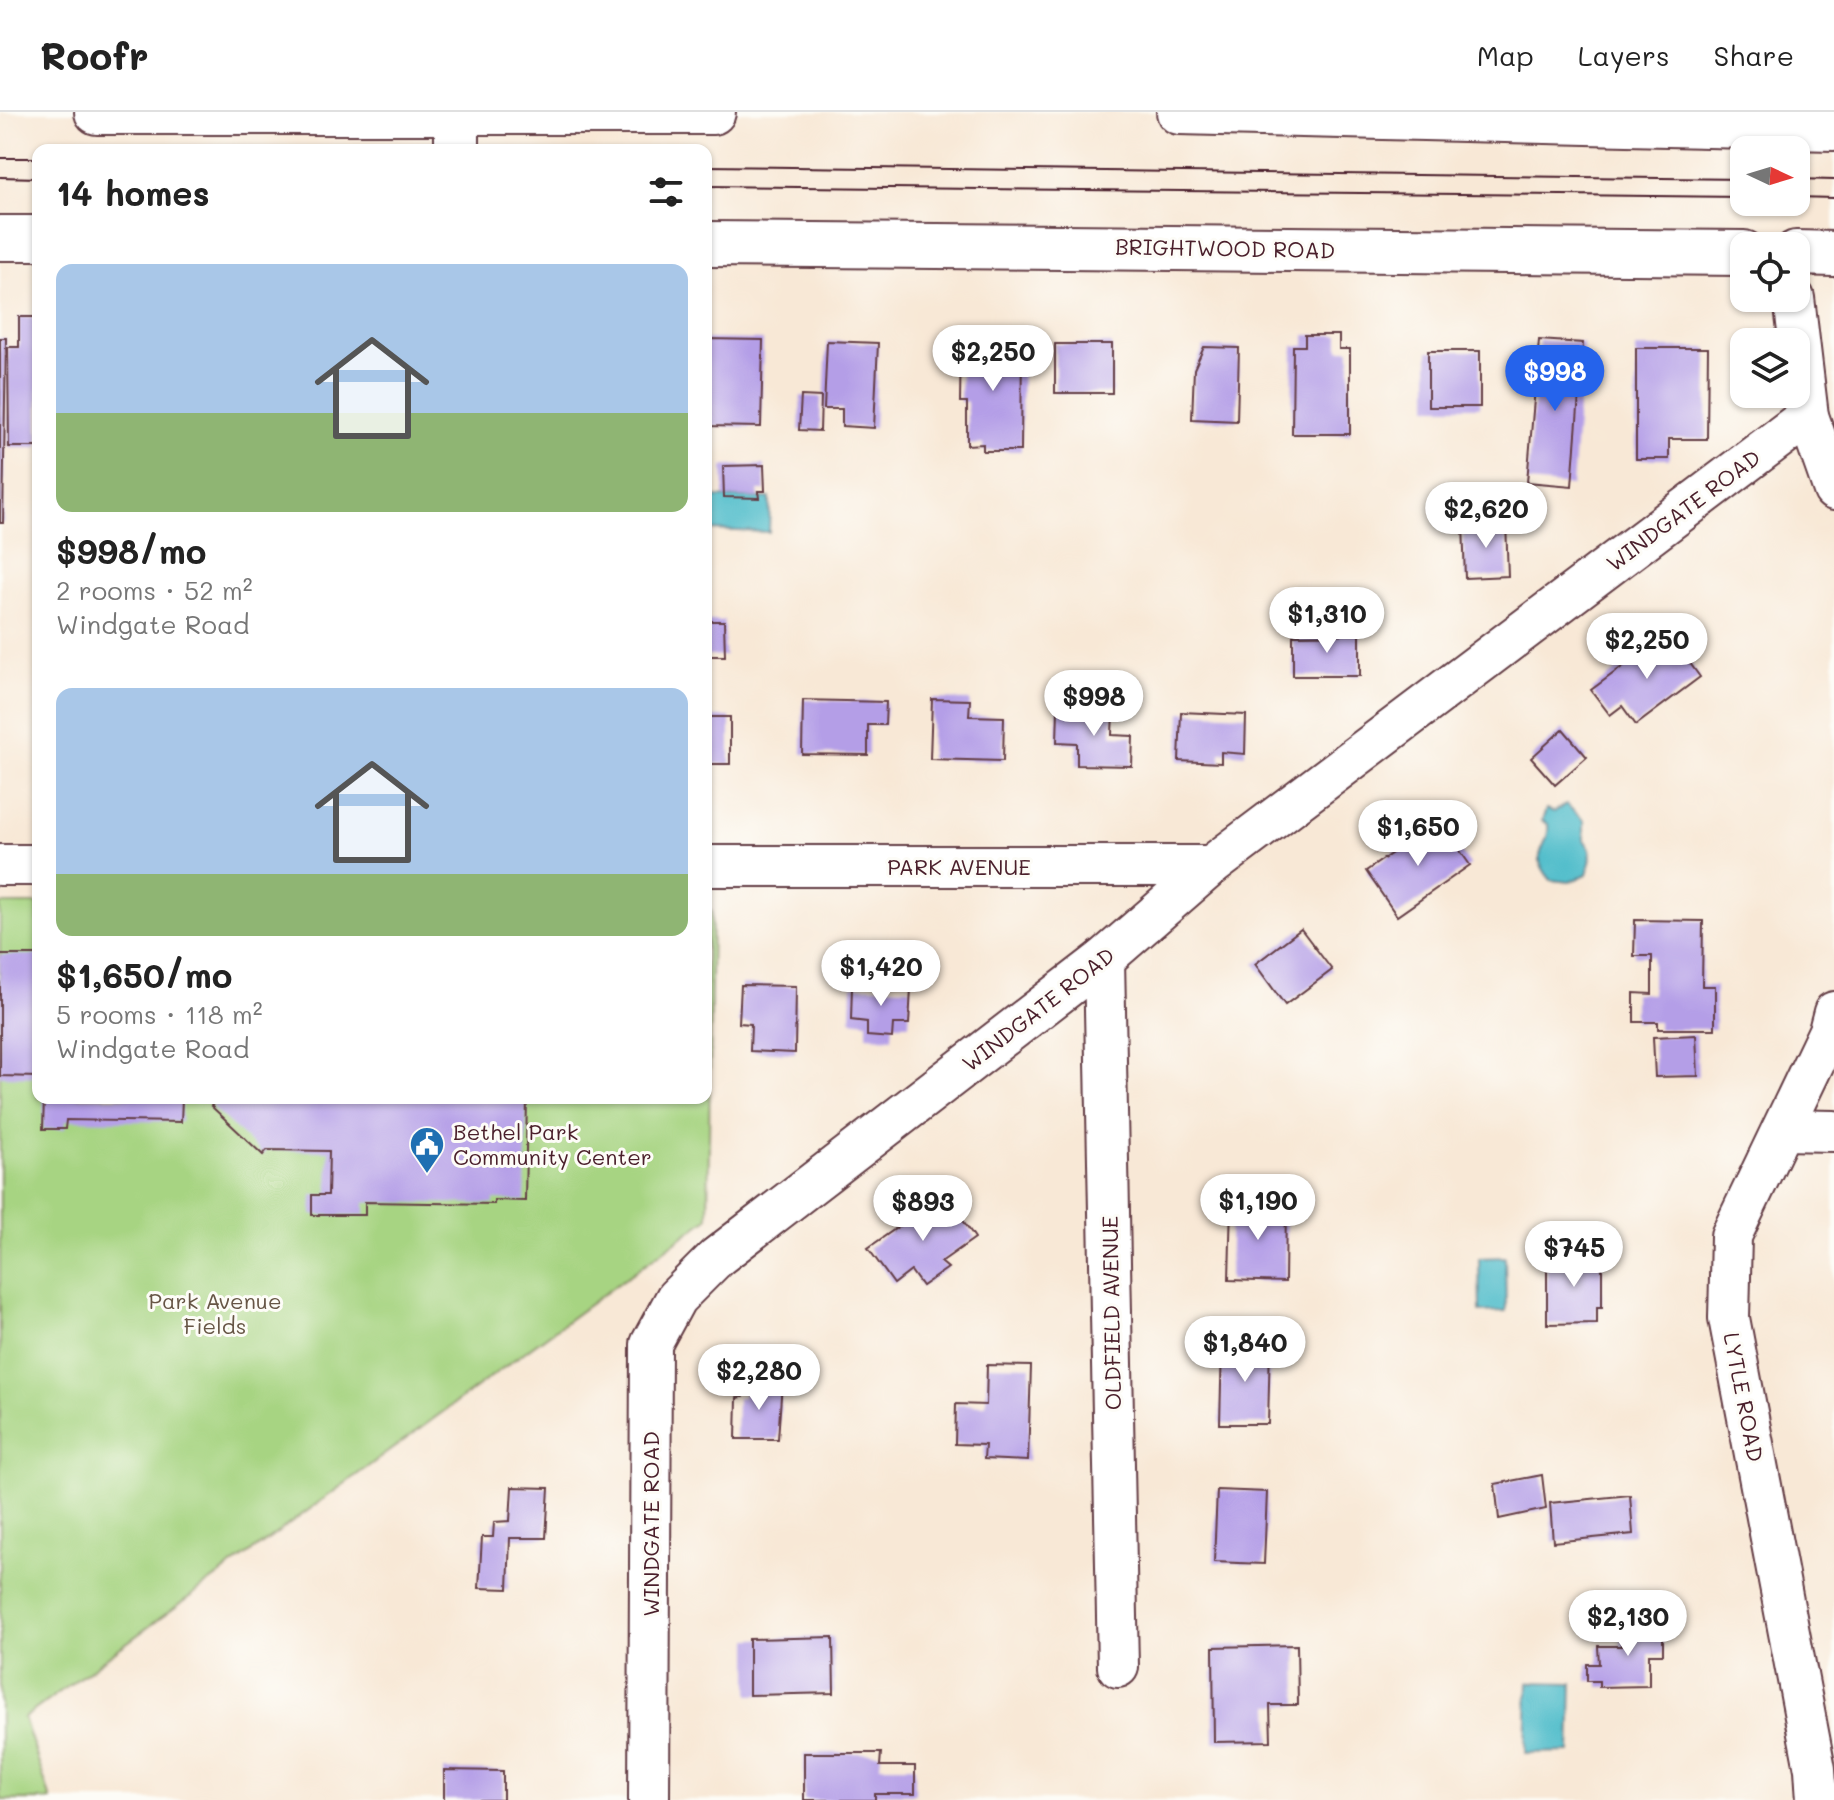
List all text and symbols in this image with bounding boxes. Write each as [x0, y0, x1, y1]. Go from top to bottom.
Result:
text: Roofr [40, 30, 149, 80]
text: Map [1477, 37, 1534, 73]
text: Layers [1578, 37, 1670, 73]
text: Share [1714, 37, 1794, 73]
north arrow [1730, 136, 1810, 216]
map controls [1730, 136, 1810, 408]
text: 14 homes [56, 170, 210, 215]
icon: filters [644, 170, 688, 214]
street label: BRIGHTWOOD ROAD [1115, 232, 1335, 264]
button: locate [1730, 232, 1810, 312]
icon: home [300, 316, 444, 460]
pin: $2,250 [928, 325, 1058, 393]
button: layers [1730, 328, 1810, 408]
text: $2,250 [950, 334, 1036, 368]
pin: $998 [1508, 345, 1602, 413]
text: $998 [1523, 354, 1587, 388]
street label: WINDGATE ROAD [1600, 443, 1766, 577]
pin: $2,620 [1421, 482, 1551, 550]
text: $2,620 [1443, 491, 1529, 525]
text: $998/mo [56, 528, 206, 573]
text: 2 rooms · 52 m² [56, 573, 253, 607]
pin: $1,310 [1262, 587, 1392, 655]
text: $1,310 [1287, 596, 1367, 630]
text: Windgate Road [56, 607, 250, 641]
pin: $2,250 [1582, 613, 1712, 681]
text: $2,250 [1604, 622, 1690, 656]
pin: $998 [1047, 670, 1141, 738]
text: $998 [1062, 679, 1126, 713]
icon: home [300, 740, 444, 884]
pin: $1,650 [1353, 800, 1483, 868]
text: $1,650 [1376, 809, 1460, 843]
street label: PARK AVENUE [887, 852, 1031, 881]
pin: $1,420 [816, 940, 946, 1008]
street label: WINDGATE ROAD [956, 940, 1120, 1078]
text: $1,420 [839, 949, 923, 983]
text: $1,650/mo [56, 952, 232, 997]
text: 5 rooms · 118 m² [56, 997, 263, 1031]
text: Windgate Road [56, 1031, 250, 1065]
place label: Bethel Park Community Center [453, 1117, 652, 1171]
public building icon: Bethel Park Community Center [408, 1125, 446, 1175]
pin: $1,190 [1193, 1174, 1323, 1242]
pin: $893 [876, 1175, 970, 1243]
text: $1,190 [1218, 1183, 1298, 1217]
text: $893 [891, 1184, 955, 1218]
street label: OLDFIELD AVENUE [1095, 1215, 1127, 1411]
pin: $745 [1527, 1221, 1621, 1289]
text: $745 [1543, 1230, 1605, 1264]
park label: Park Avenue Fields [148, 1286, 282, 1340]
pin: $1,840 [1180, 1316, 1310, 1384]
text: $1,840 [1203, 1325, 1287, 1359]
street label: LYTLE ROAD [1717, 1330, 1771, 1464]
pin: $2,280 [694, 1344, 824, 1412]
text: $2,280 [716, 1353, 802, 1387]
street label: WINDGATE ROAD [636, 1431, 665, 1617]
pin: $2,130 [1563, 1590, 1693, 1658]
text: $2,130 [1587, 1599, 1669, 1633]

